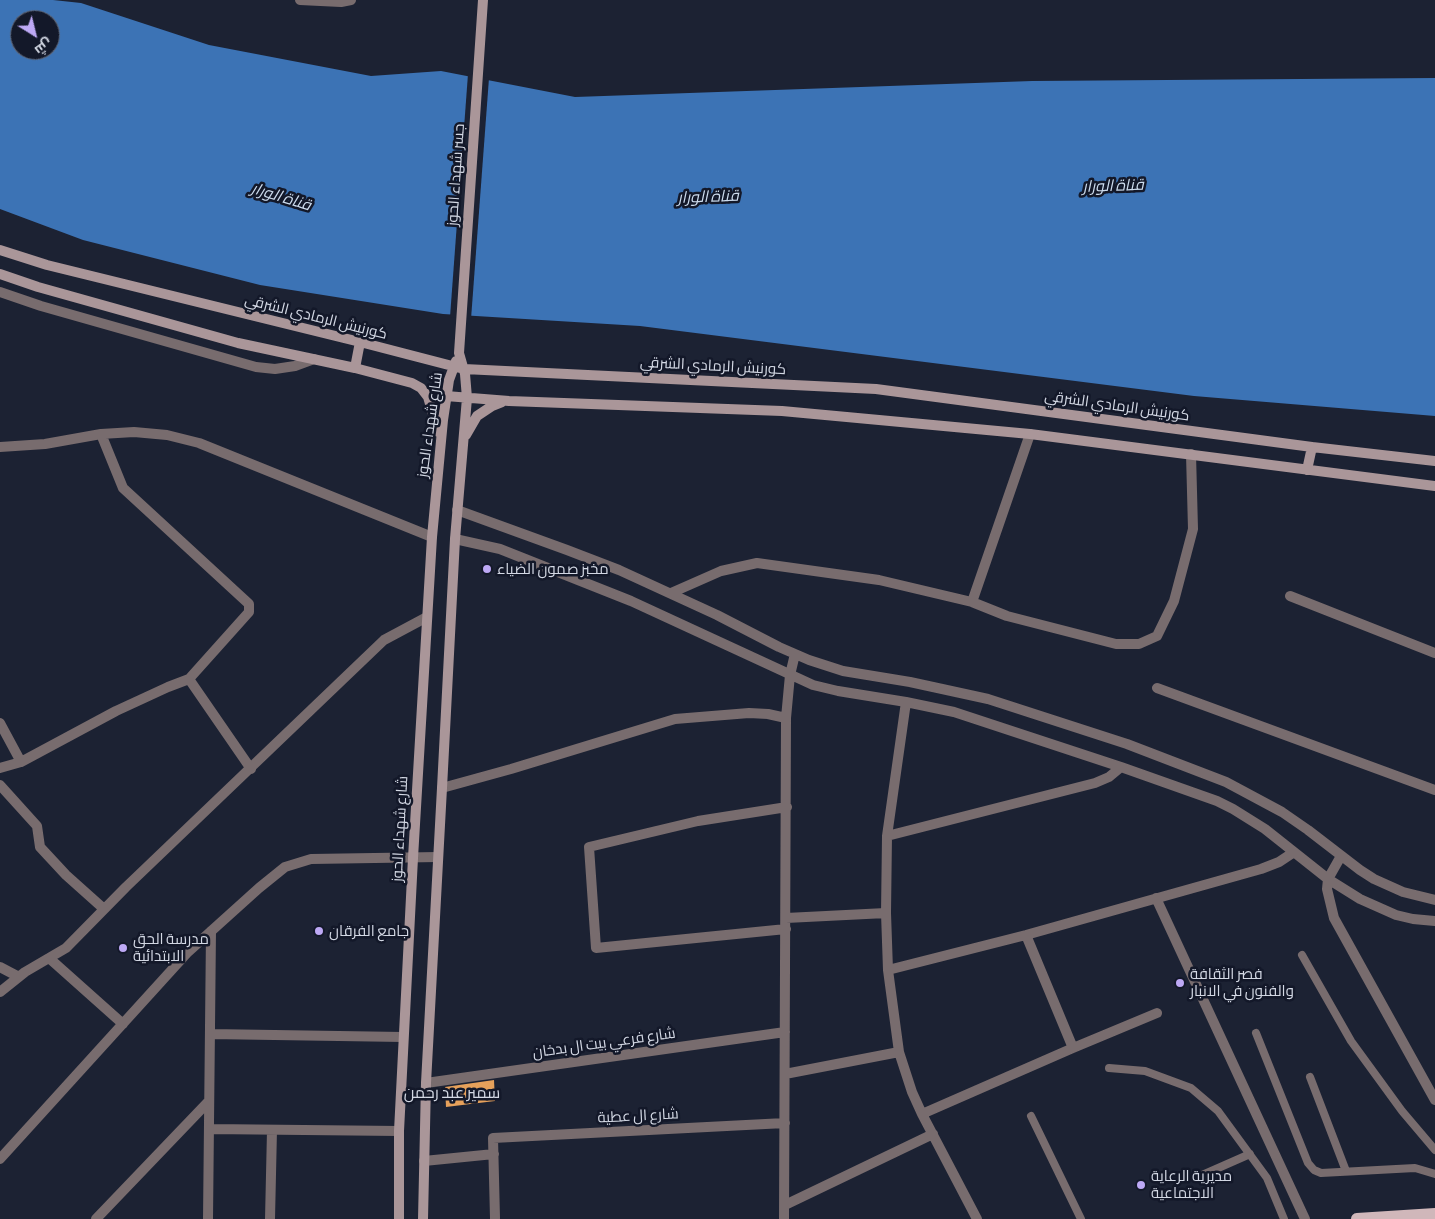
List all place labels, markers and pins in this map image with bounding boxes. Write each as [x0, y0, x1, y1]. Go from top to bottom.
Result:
place label: مخبز صمون الضياء [497, 560, 609, 578]
marker: مخبز صمون الضياء [481, 563, 493, 575]
place label: جامع الفرقان [329, 922, 409, 940]
marker: جامع الفرقان [313, 925, 325, 937]
place label: مدرسة الحق الابتدائية [133, 930, 209, 965]
marker: مدرسة الحق الابتدائية [117, 942, 129, 954]
place label: فصر الثقافة والفنون في الانبار [1190, 965, 1294, 1000]
marker: فصر الثقافة والفنون في الانبار [1174, 977, 1186, 989]
place label: مديرية الرعاية الاجتماعية [1151, 1167, 1232, 1202]
marker: مديرية الرعاية الاجتماعية [1135, 1179, 1147, 1191]

